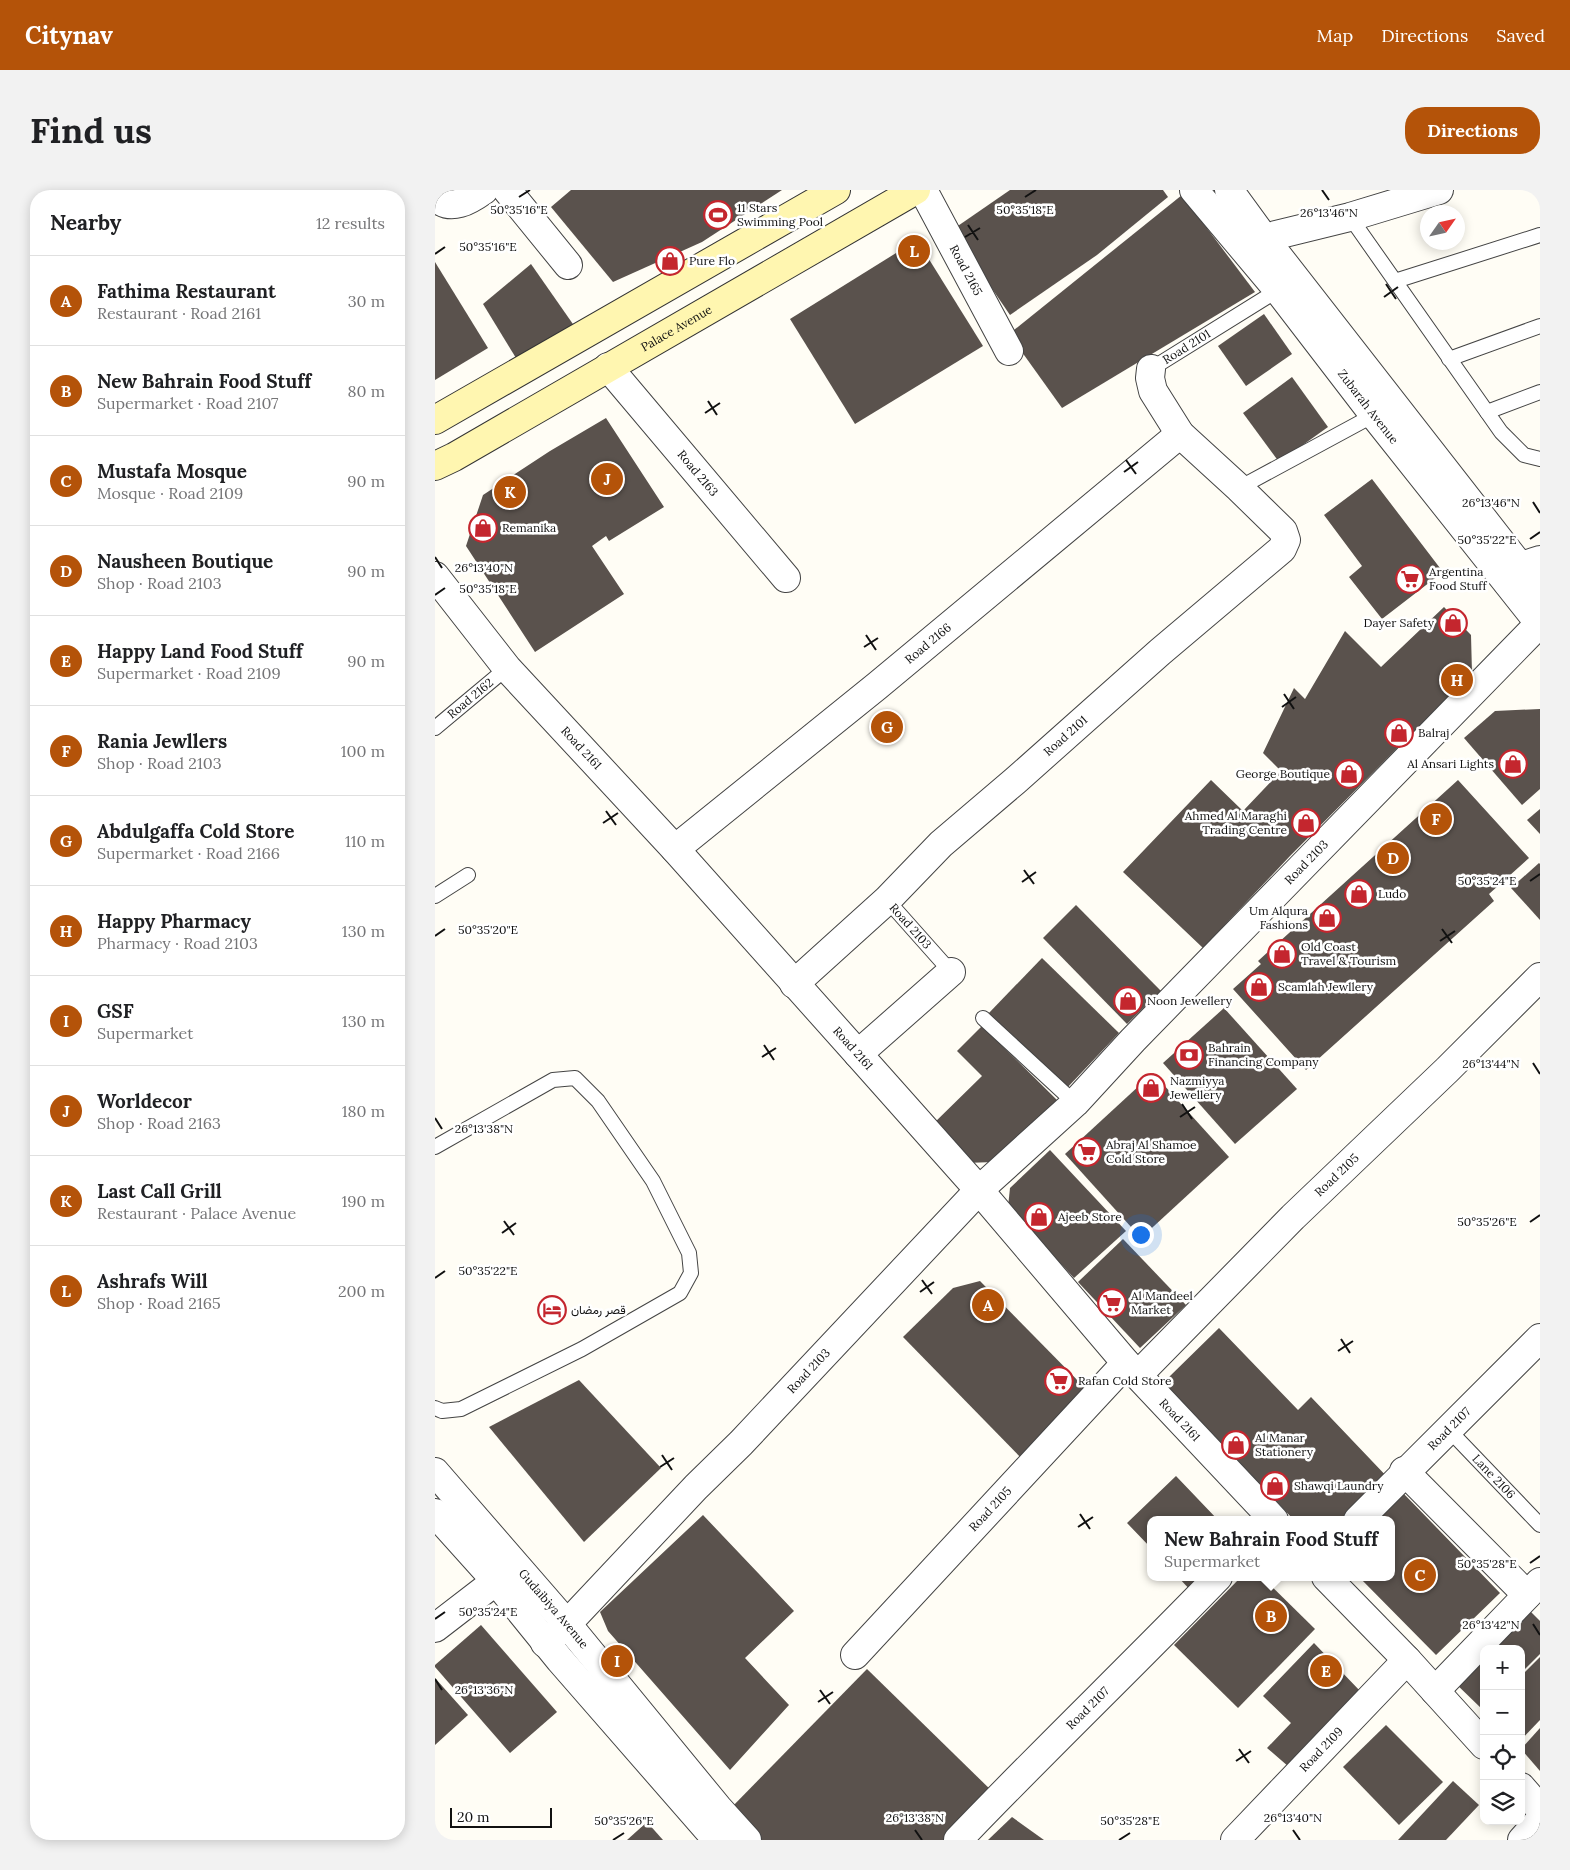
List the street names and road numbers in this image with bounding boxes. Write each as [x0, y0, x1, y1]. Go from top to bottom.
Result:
street label: Road 2165 [947, 242, 986, 298]
street label: Palace Avenue [638, 301, 715, 354]
street label: Road 2101 [1160, 326, 1213, 367]
street label: Zubarah Avenue [1335, 366, 1402, 447]
street label: Road 2163 [674, 447, 722, 499]
street label: Road 2166 [902, 620, 954, 667]
street label: Road 2162 [444, 675, 496, 722]
street label: Road 2101 [1040, 712, 1090, 759]
street label: Road 2161 [558, 723, 605, 772]
street label: Road 2103 [1281, 836, 1331, 887]
street label: Road 2103 [886, 900, 935, 952]
street label: Road 2161 [830, 1023, 877, 1073]
street label: Road 2105 [1311, 1150, 1362, 1199]
street label: Road 2103 [784, 1345, 833, 1396]
street label: Road 2161 [1156, 1395, 1204, 1444]
street label: Road 2107 [1424, 1403, 1474, 1453]
street label: Lane 2106 [1469, 1451, 1519, 1502]
street label: Road 2105 [966, 1483, 1015, 1534]
street label: Gudaibiya Avenue [516, 1566, 592, 1652]
street label: Road 2107 [1063, 1683, 1112, 1733]
street label: Road 2109 [1296, 1724, 1346, 1775]

